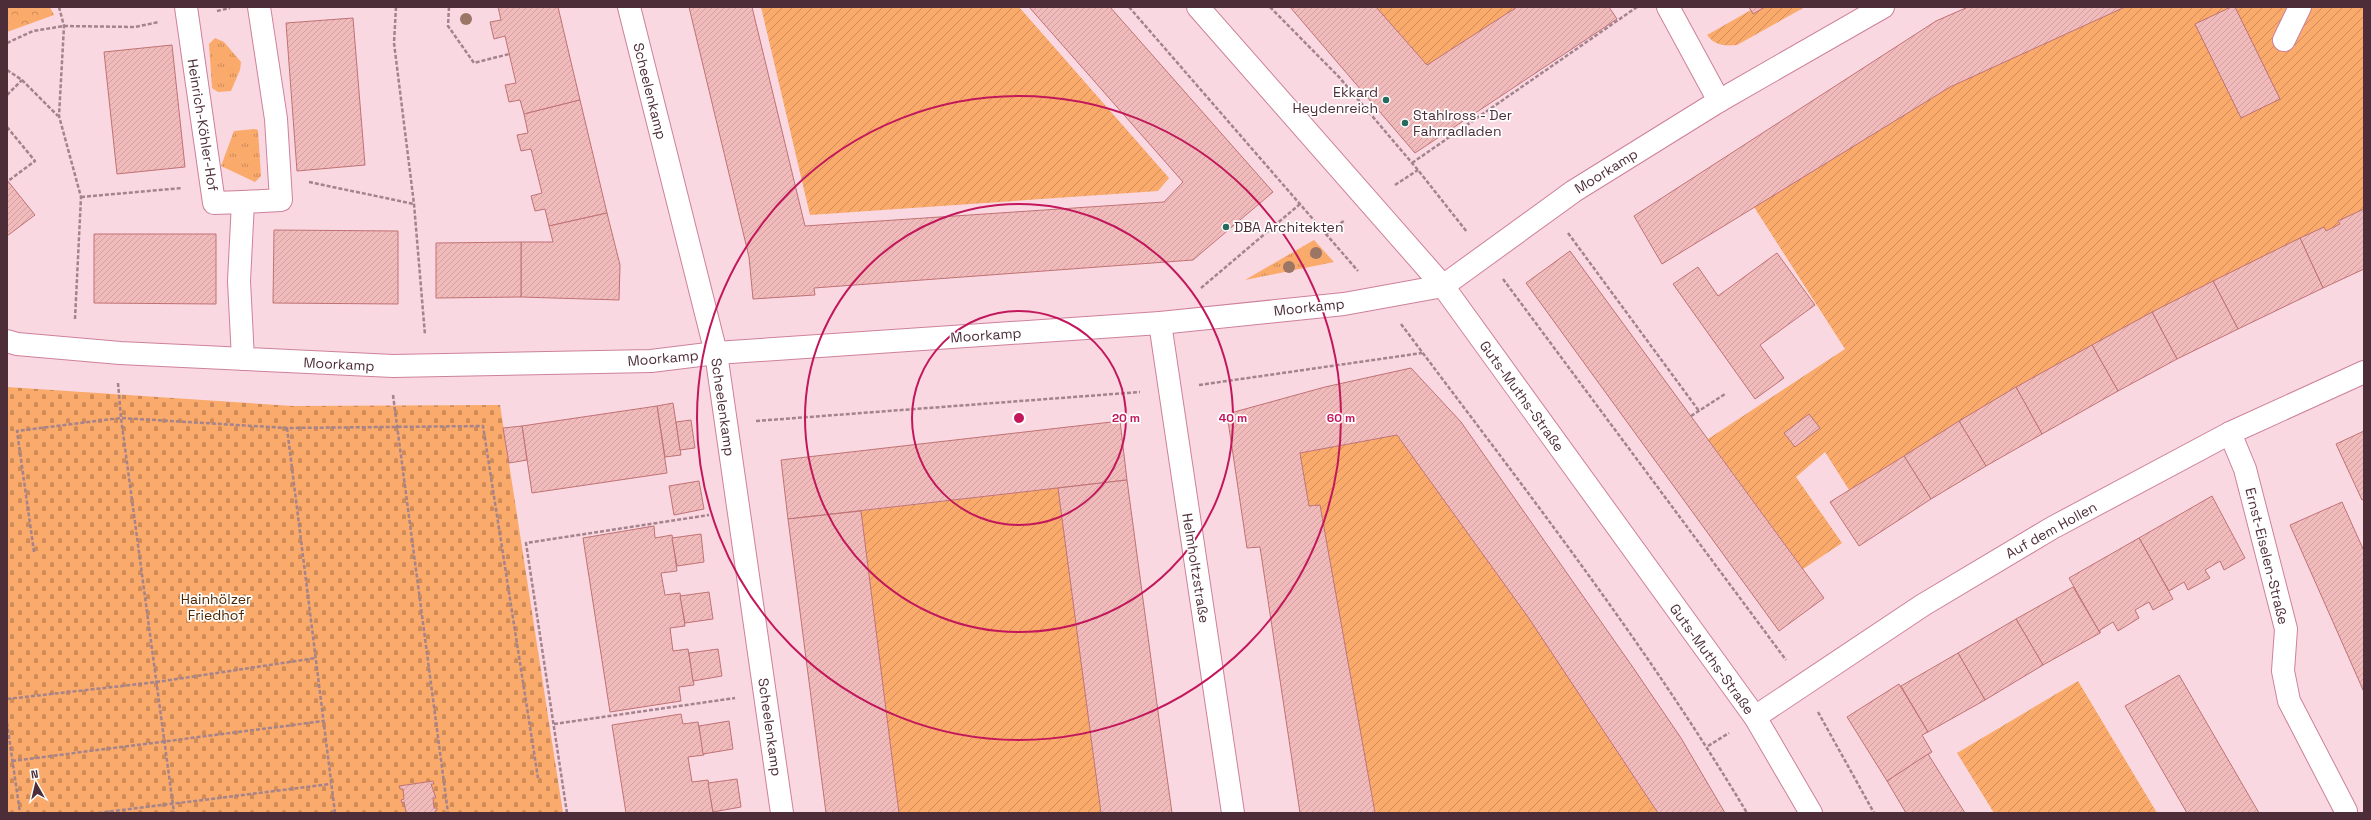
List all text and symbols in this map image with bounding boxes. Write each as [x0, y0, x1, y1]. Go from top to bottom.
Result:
street label: Scheelenkamp [629, 41, 671, 141]
street label: Heinrich-Köhler-Hof [184, 58, 222, 192]
place label: Ekkard Heydenreich [1292, 83, 1378, 117]
marker: Ekkard Heydenreich [1381, 95, 1391, 105]
place label: Stahlross - Der Fahrradladen [1413, 106, 1512, 140]
marker: Stahlross - Der Fahrradladen [1400, 118, 1410, 128]
street label: Moorkamp [1571, 145, 1641, 197]
place label: DBA Architekten [1234, 218, 1343, 236]
marker: DBA Architekten [1221, 222, 1231, 232]
street label: Moorkamp [1273, 294, 1345, 320]
street label: Moorkamp [950, 324, 1022, 346]
street label: Guts-Muths-Straße [1476, 337, 1568, 455]
street label: Moorkamp [627, 346, 699, 370]
street label: Moorkamp [303, 353, 375, 375]
street label: Scheelenkamp [707, 357, 739, 457]
text: 20 m [1112, 410, 1140, 426]
text: 40 m [1219, 410, 1247, 426]
text: 60 m [1327, 410, 1355, 426]
centre of rings [1012, 411, 1026, 425]
street label: Ernst-Eiselen-Straße [2241, 486, 2293, 626]
street label: Auf dem Hollen [2002, 497, 2100, 563]
street label: Helmholtzstraße [1178, 512, 1214, 624]
park label: Hainhölzer Friedhof [181, 590, 251, 624]
street label: Guts-Muths-Straße [1666, 600, 1758, 718]
street label: Scheelenkamp [754, 677, 786, 777]
north arrow [16, 764, 56, 804]
text: N [30, 767, 39, 782]

